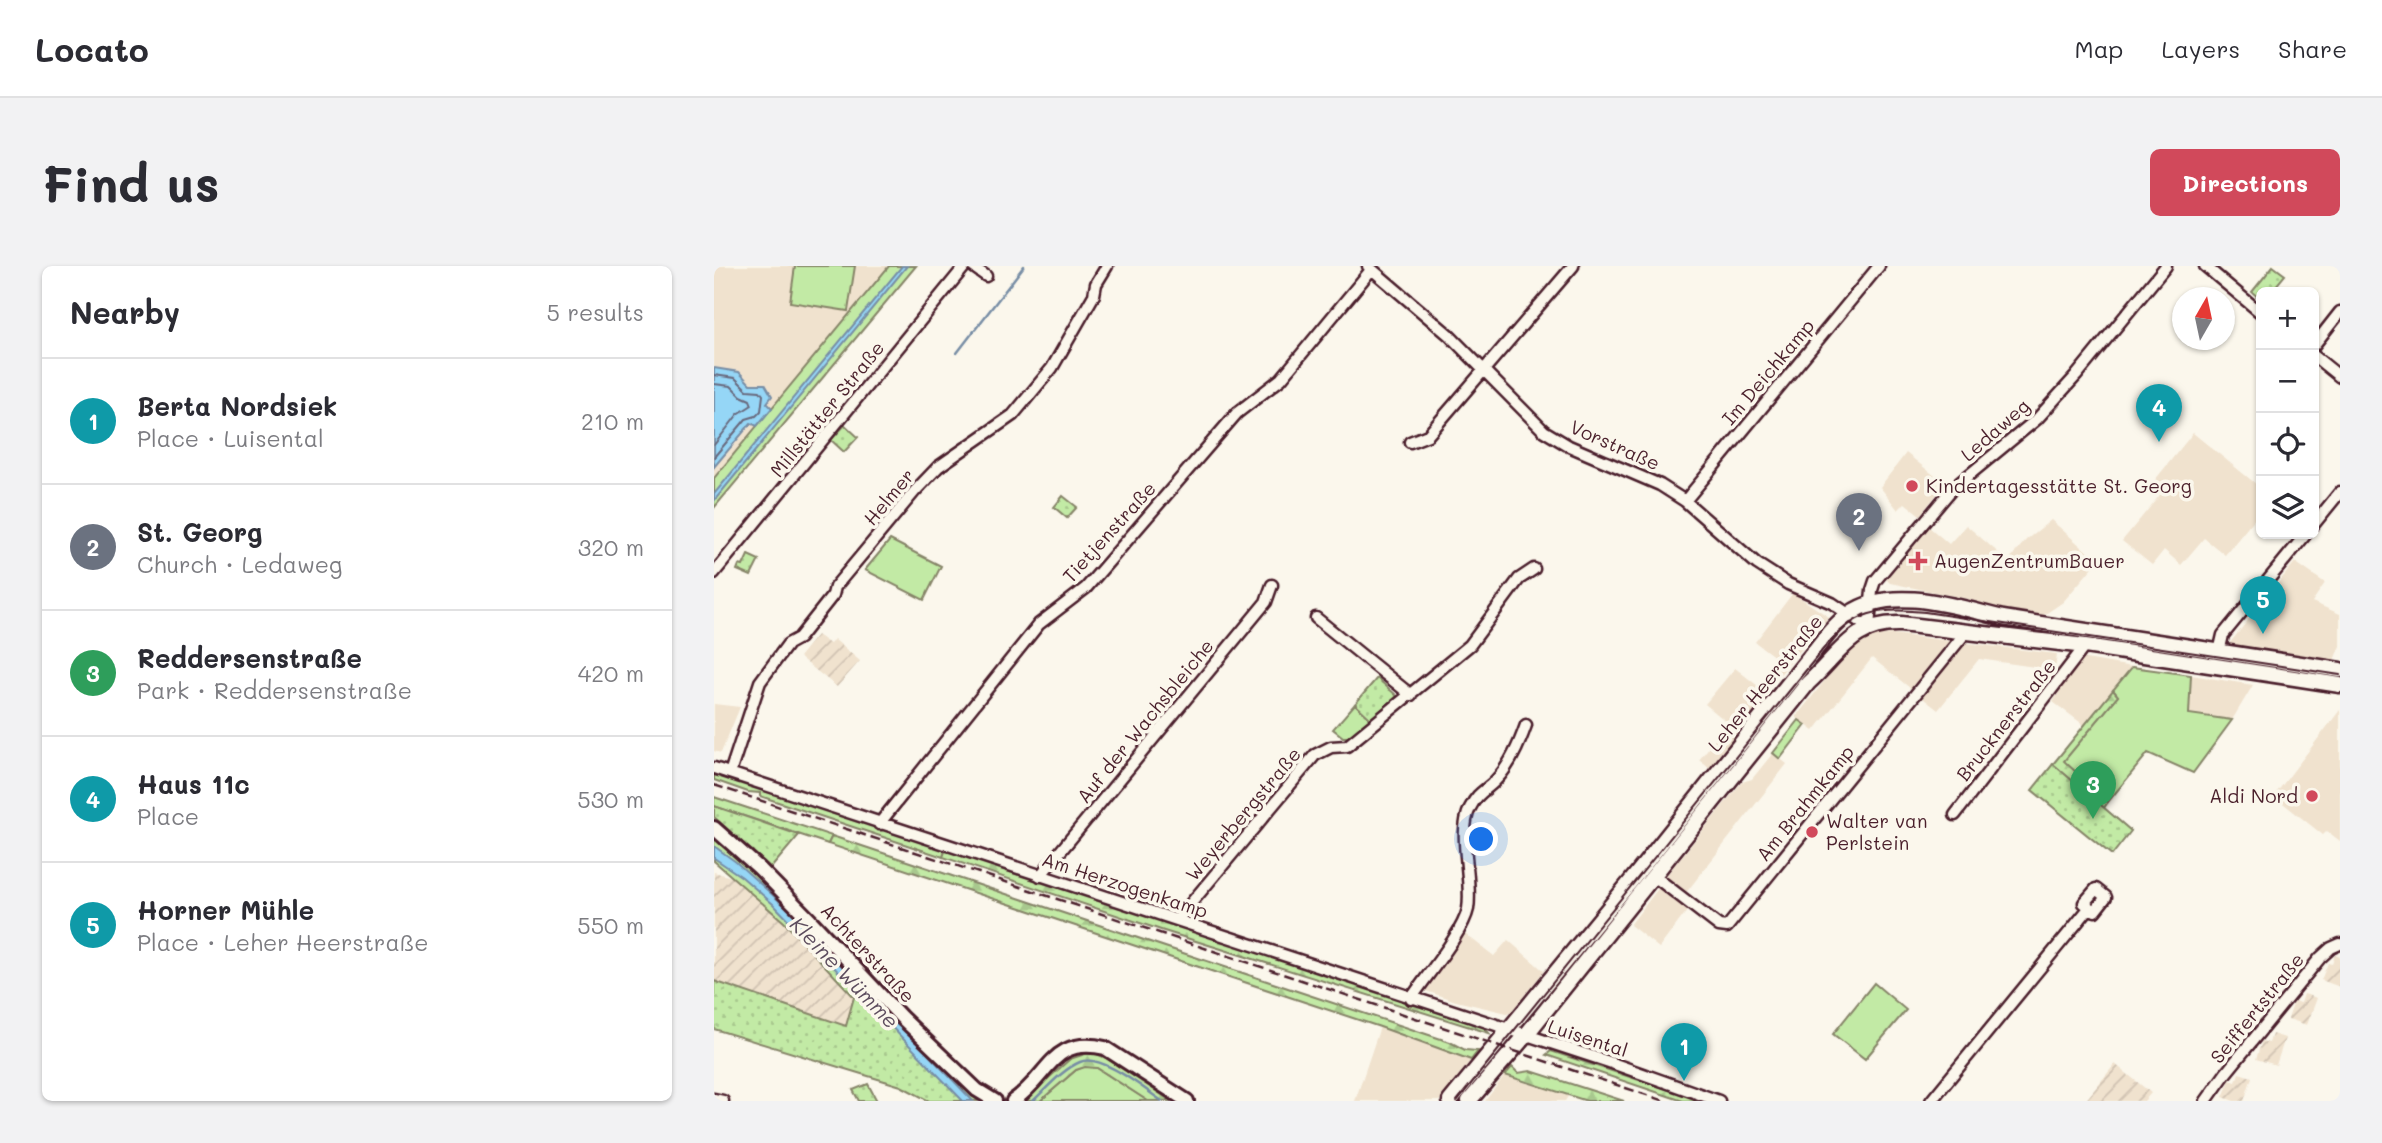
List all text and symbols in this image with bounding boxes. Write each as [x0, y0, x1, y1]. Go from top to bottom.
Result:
text: Locato [35, 27, 149, 70]
text: Map [2075, 33, 2123, 64]
text: Layers [2161, 33, 2240, 64]
text: Share [2278, 33, 2347, 64]
button: Directions [2150, 149, 2340, 216]
text: Find us [42, 151, 220, 214]
north arrow [2172, 287, 2235, 350]
map controls [2256, 287, 2319, 539]
button: + [2256, 287, 2319, 350]
text: Nearby [70, 292, 180, 332]
text: 5 results [547, 297, 644, 327]
street label: Im Deichkamp [1716, 314, 1819, 430]
street label: Millstätter Straße [764, 335, 889, 482]
button: − [2256, 350, 2319, 413]
pin: 4 [2136, 384, 2182, 442]
text: Berta Nordsiek [137, 389, 337, 423]
street label: Ledaweg [1955, 393, 2034, 466]
text: 1 [88, 406, 98, 436]
text: 210 m [581, 406, 644, 436]
button: locate [2256, 413, 2319, 476]
street label: Vorstraße [1566, 414, 1664, 475]
text: Place · Luisental [137, 423, 324, 453]
street label: Helmer [858, 463, 920, 530]
place label: Kindertagesstätte St. Georg [1926, 473, 2192, 498]
street label: Tietjenstraße [1057, 476, 1161, 588]
button: layers [2256, 476, 2319, 539]
marker: Kindertagesstätte St. Georg [1904, 478, 1920, 494]
pin: 2 [1836, 493, 1882, 551]
text: St. Georg [137, 515, 263, 549]
text: 2 [87, 532, 99, 562]
text: 320 m [578, 532, 644, 562]
place label: AugenZentrumBauer [1934, 548, 2125, 573]
text: Church · Ledaweg [137, 549, 342, 579]
marker: AugenZentrumBauer [1908, 551, 1928, 571]
pin: 5 [2240, 576, 2286, 634]
street label: Leher Heerstraße [1702, 609, 1828, 756]
street label: Auf der Wachsbleiche [1071, 633, 1219, 808]
text: Reddersenstraße [137, 641, 362, 675]
street label: Brucknerstraße [1950, 654, 2061, 786]
text: 3 [86, 658, 100, 688]
text: 420 m [578, 658, 644, 688]
text: Park · Reddersenstraße [137, 675, 412, 705]
street label: Am Brahmkamp [1750, 740, 1859, 866]
street label: Weyerbergstraße [1179, 742, 1306, 886]
pin: 3 [2070, 761, 2116, 819]
text: Haus 11c [137, 767, 250, 801]
place label: Aldi Nord [2209, 783, 2298, 808]
text: 4 [86, 784, 100, 814]
text: 530 m [577, 784, 644, 814]
marker: Aldi Nord [2304, 788, 2320, 804]
text: Place [137, 801, 199, 831]
place label: Walter van Perlstein [1826, 808, 1927, 855]
your location [1464, 822, 1498, 856]
marker: Walter van Perlstein [1804, 824, 1820, 840]
street label: Am Herzogenkamp [1039, 846, 1211, 923]
text: Horner Mühle [137, 893, 314, 927]
street label: Achterstraße [816, 898, 921, 1008]
text: 5 [86, 910, 100, 940]
text: 550 m [577, 910, 644, 940]
water label: Kleine Wümme [785, 910, 905, 1034]
text: Place · Leher Heerstraße [137, 927, 429, 957]
street label: Seiffertstraße [2204, 947, 2309, 1068]
street label: Luisental [1545, 1013, 1631, 1062]
pin: 1 [1661, 1023, 1707, 1081]

